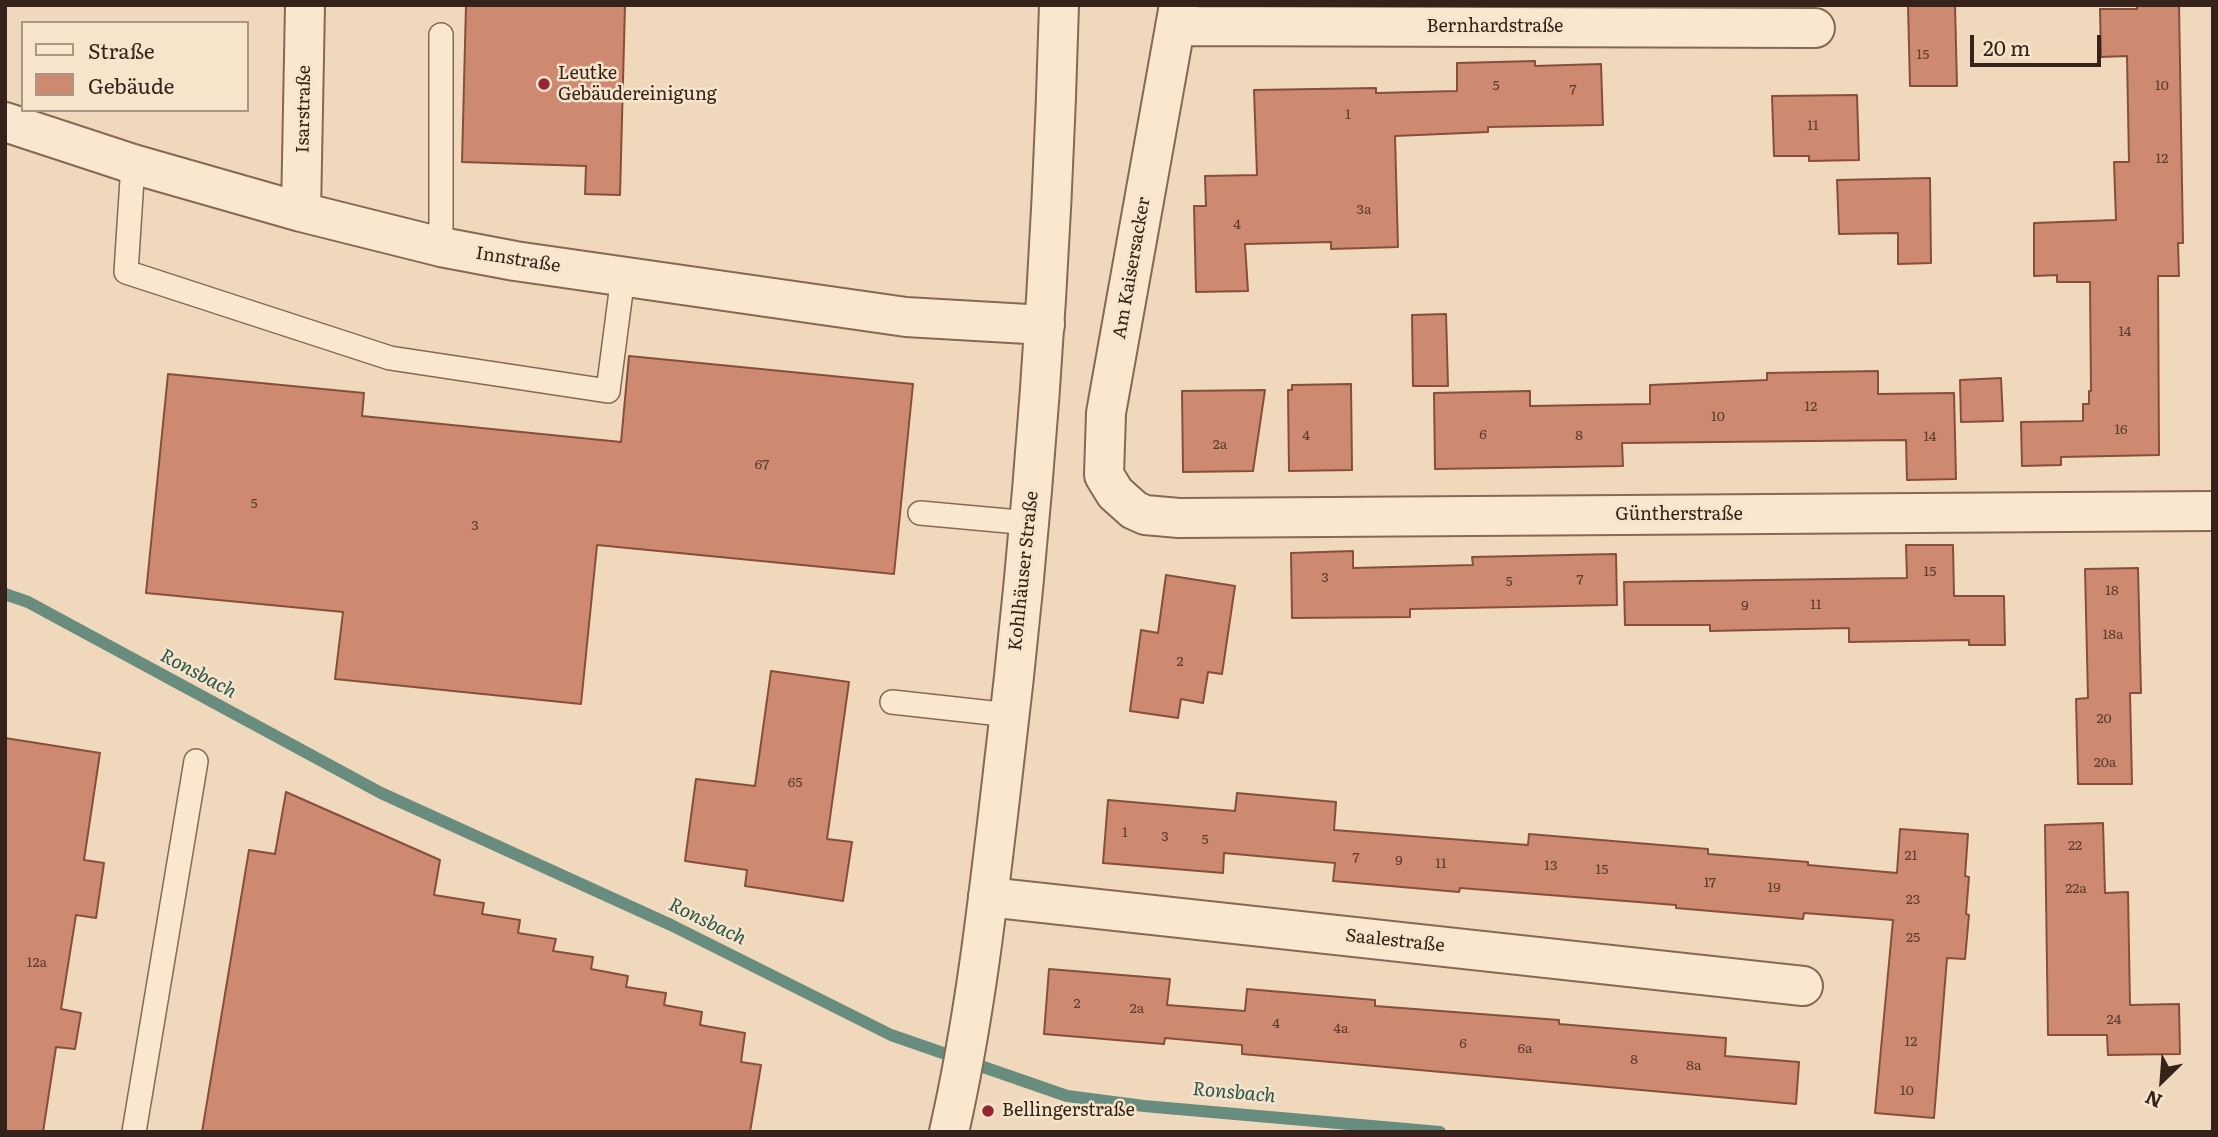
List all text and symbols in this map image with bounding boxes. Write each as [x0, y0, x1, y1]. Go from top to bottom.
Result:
street label: Bernhardstraße [1427, 16, 1563, 38]
legend [21, 21, 248, 112]
scale bar [1973, 21, 2104, 65]
text: 20 m [1983, 31, 2030, 62]
text: Straße [88, 34, 155, 65]
house number: 15 [1917, 47, 1929, 63]
place label: Leutke Gebäudereinigung [558, 63, 717, 106]
street label: Isarstraße [292, 65, 316, 153]
text: Gebäude [88, 69, 174, 100]
marker: Leutke Gebäudereinigung [536, 76, 552, 92]
house number: 5 [1492, 78, 1500, 94]
house number: 10 [2155, 78, 2169, 94]
house number: 7 [1569, 82, 1577, 98]
house number: 1 [1345, 107, 1351, 123]
house number: 11 [1807, 118, 1819, 134]
house number: 12 [2156, 151, 2168, 167]
street label: Am Kaisersacker [1109, 195, 1155, 341]
house number: 3a [1356, 202, 1372, 218]
house number: 4 [1233, 217, 1241, 233]
street label: Innstraße [474, 243, 562, 277]
house number: 14 [2119, 324, 2131, 340]
house number: 12 [1805, 399, 1817, 415]
house number: 10 [1711, 409, 1725, 425]
house number: 16 [2114, 422, 2128, 438]
house number: 6 [1479, 427, 1487, 443]
house number: 4 [1302, 428, 1310, 444]
house number: 8 [1575, 428, 1583, 444]
house number: 14 [1924, 429, 1936, 445]
house number: 2a [1213, 437, 1227, 453]
house number: 67 [755, 457, 769, 473]
street label: Kohlhäuser Straße [1005, 490, 1043, 652]
house number: 5 [250, 496, 258, 512]
street label: Güntherstraße [1615, 504, 1743, 526]
house number: 3 [471, 518, 479, 534]
house number: 15 [1924, 564, 1936, 580]
house number: 3 [1321, 570, 1329, 586]
house number: 7 [1576, 572, 1584, 588]
house number: 5 [1505, 574, 1513, 590]
house number: 18 [2105, 583, 2119, 599]
house number: 11 [1810, 597, 1822, 613]
house number: 9 [1741, 598, 1749, 614]
house number: 18a [2103, 627, 2123, 643]
water label: Ronsbach [156, 644, 240, 704]
house number: 2 [1176, 654, 1184, 670]
house number: 20 [2096, 711, 2112, 727]
house number: 20a [2094, 755, 2116, 771]
house number: 65 [788, 775, 802, 791]
house number: 1 [1122, 825, 1128, 841]
house number: 3 [1161, 829, 1169, 845]
house number: 5 [1201, 832, 1209, 848]
house number: 22 [2068, 838, 2082, 854]
house number: 21 [1905, 848, 1917, 864]
house number: 7 [1352, 850, 1360, 866]
house number: 9 [1395, 853, 1403, 869]
house number: 11 [1435, 856, 1447, 872]
house number: 13 [1544, 858, 1558, 874]
house number: 15 [1596, 862, 1608, 878]
house number: 17 [1704, 875, 1716, 891]
house number: 19 [1767, 880, 1781, 896]
house number: 22a [2065, 881, 2087, 897]
house number: 23 [1906, 892, 1920, 908]
water label: Ronsbach [665, 894, 749, 950]
street label: Saalestraße [1344, 925, 1446, 957]
house number: 25 [1906, 930, 1920, 946]
house number: 12a [27, 955, 47, 971]
house number: 2 [1073, 996, 1081, 1012]
house number: 2a [1130, 1001, 1144, 1017]
house number: 24 [2107, 1012, 2121, 1028]
house number: 4 [1272, 1016, 1280, 1032]
house number: 4a [1333, 1021, 1349, 1037]
house number: 12 [1905, 1034, 1917, 1050]
house number: 6 [1459, 1036, 1467, 1052]
house number: 6a [1517, 1041, 1533, 1057]
north arrow [2127, 1046, 2197, 1116]
house number: 8 [1630, 1052, 1638, 1068]
house number: 8a [1686, 1058, 1702, 1074]
water label: Ronsbach [1192, 1078, 1276, 1108]
house number: 10 [1900, 1083, 1914, 1099]
text: N [2140, 1084, 2166, 1116]
place label: Bellingerstraße [1002, 1100, 1135, 1122]
marker: Bellingerstraße [980, 1103, 996, 1119]

